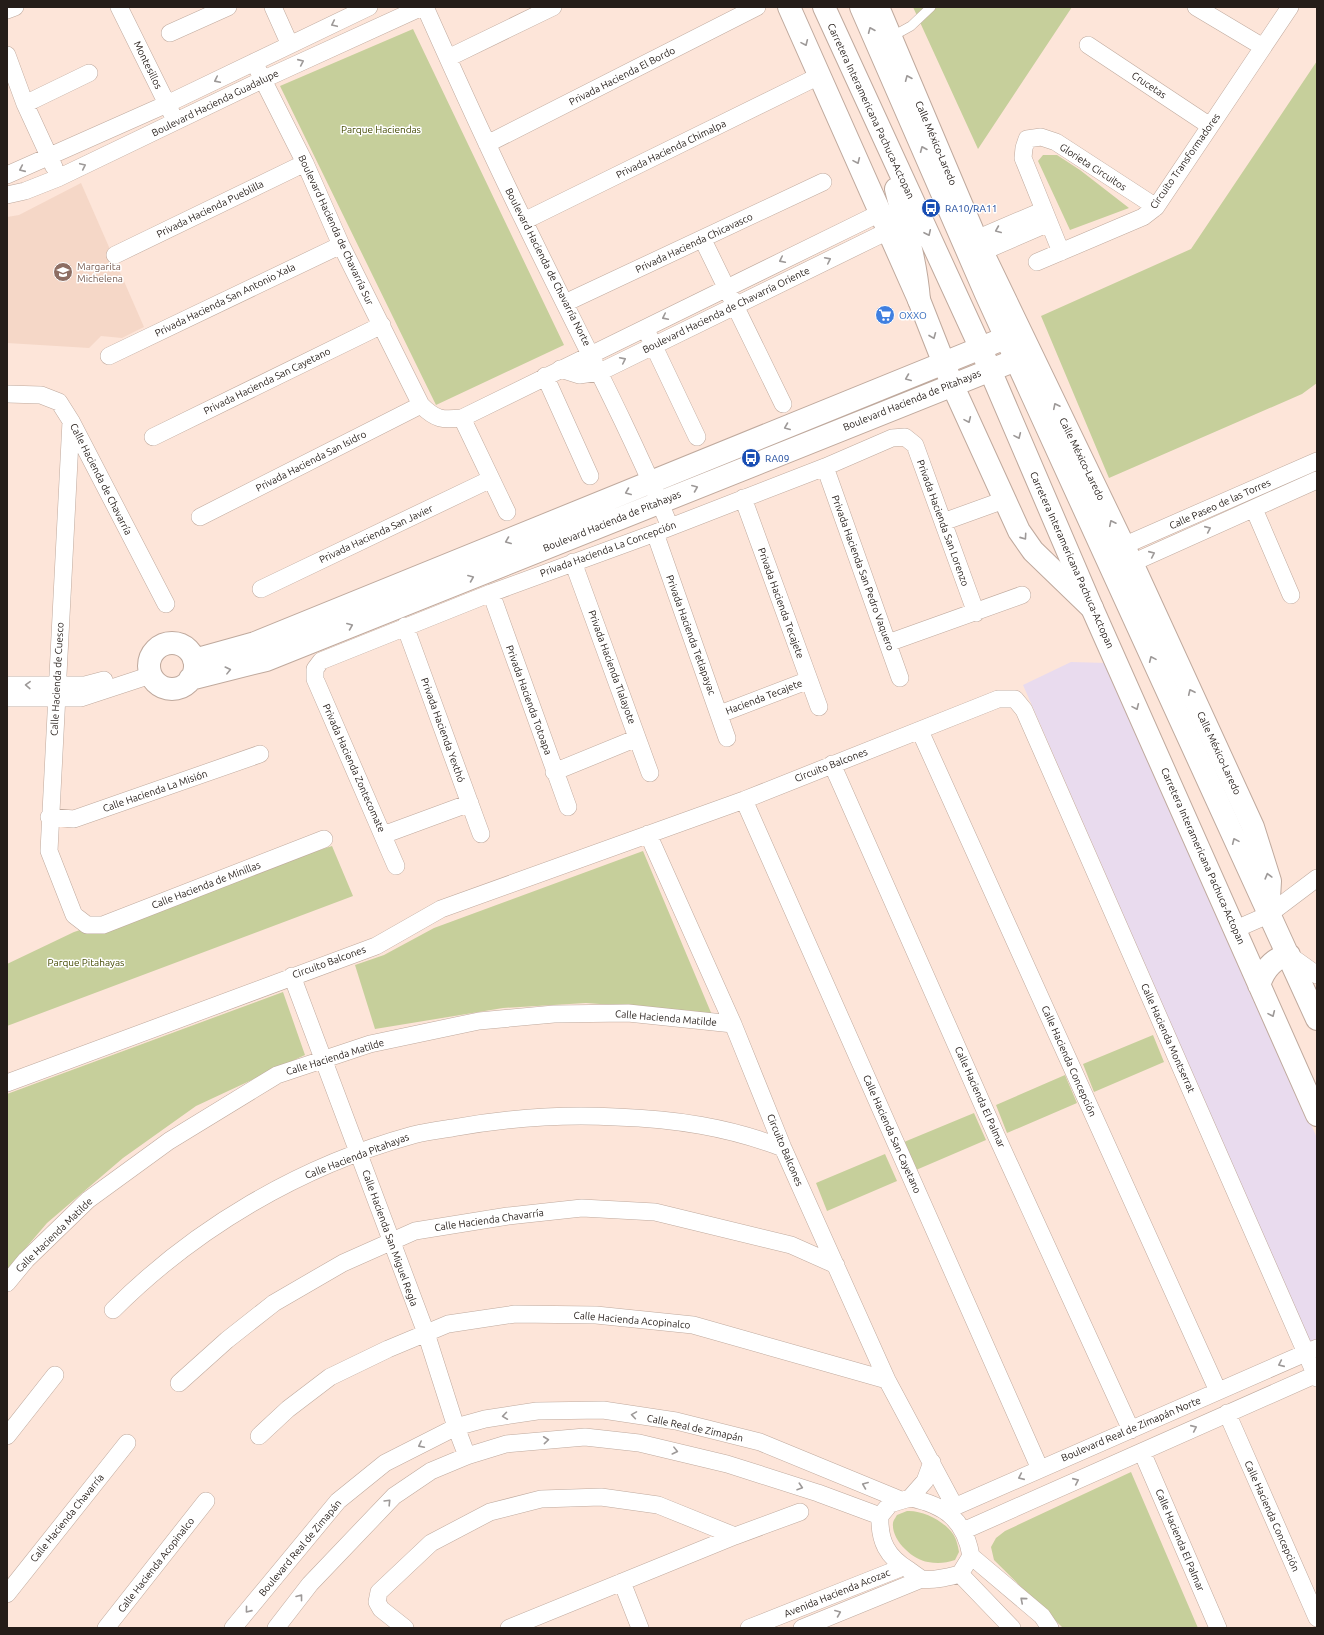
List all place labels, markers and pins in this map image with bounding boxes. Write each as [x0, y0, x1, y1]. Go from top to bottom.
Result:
bus stop icon: RA10/RA11 [920, 197, 942, 219]
place label: RA10/RA11 [945, 203, 997, 214]
school or university icon: Margarita Michelena [52, 261, 74, 283]
place label: Margarita Michelena [77, 261, 123, 284]
supermarket icon: OXXO [874, 304, 896, 326]
place label: OXXO [899, 310, 927, 321]
bus stop icon: RA09 [740, 447, 762, 469]
place label: RA09 [765, 453, 789, 464]

